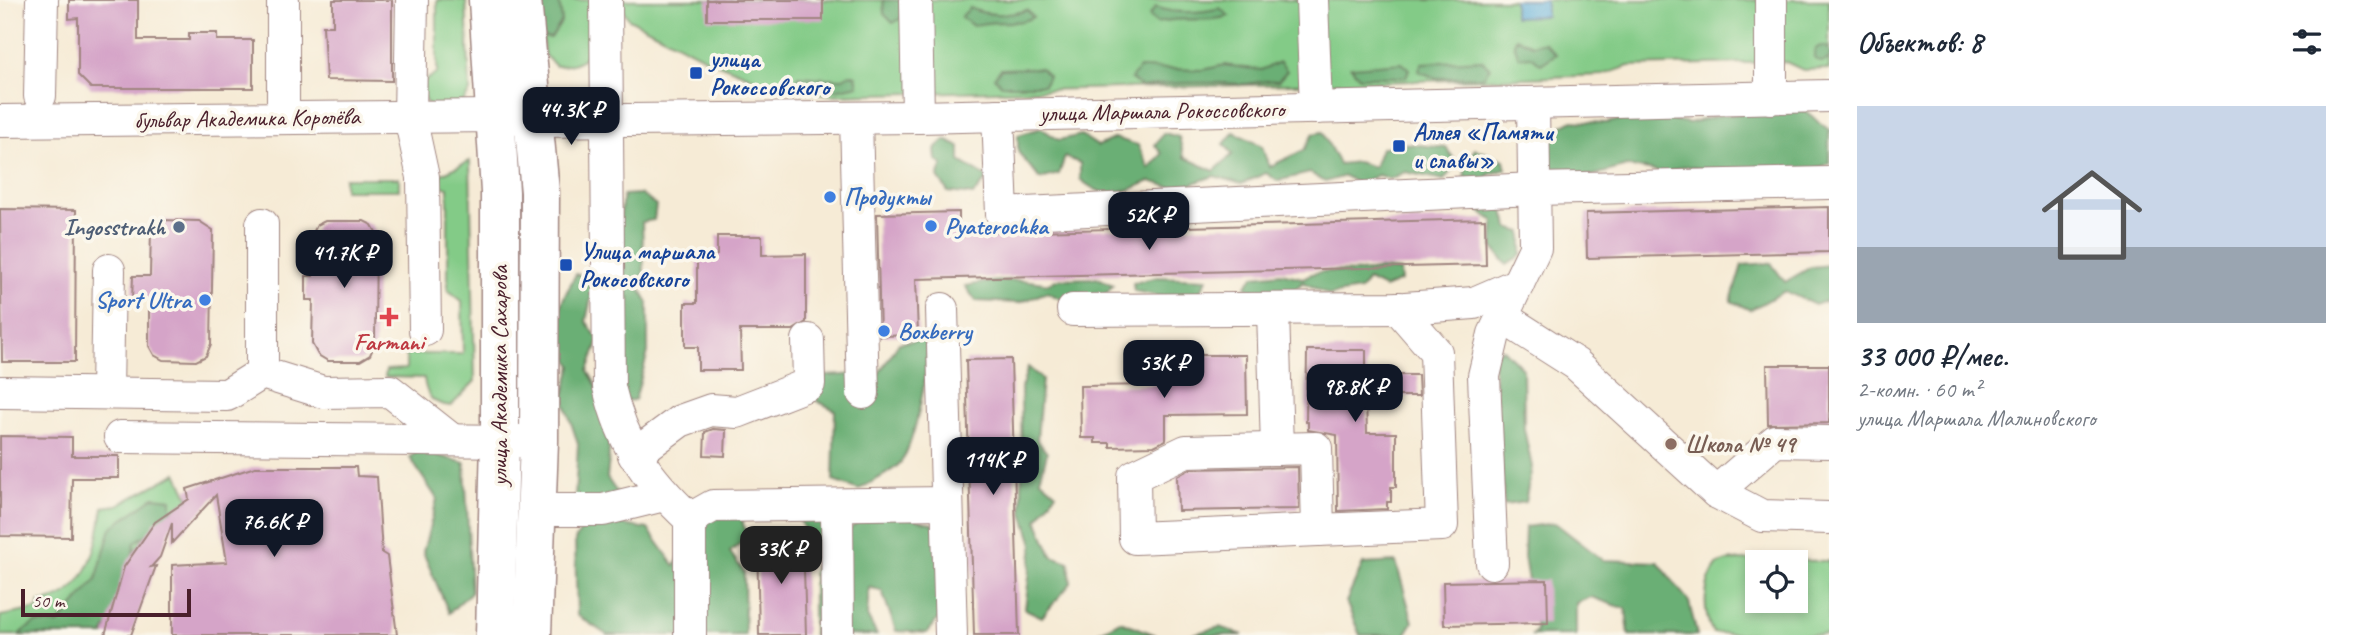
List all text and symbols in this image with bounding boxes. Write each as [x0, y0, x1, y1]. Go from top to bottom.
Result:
text: Объектов: 8 [1857, 23, 1982, 61]
icon: filters [2288, 23, 2326, 61]
place label: улица Рокоссовского [708, 44, 832, 102]
marker: улица Рокоссовского [688, 65, 704, 81]
pin: 44.3K ₽ [506, 88, 636, 147]
street label: улица Маршала Рокоссовского [1037, 94, 1287, 128]
text: 44.3K ₽ [539, 95, 603, 124]
street label: бульвар Академика Королёва [134, 101, 362, 135]
place label: Аллея «Памяти и славы» [1413, 117, 1555, 175]
marker: Аллея «Памяти и славы» [1391, 138, 1407, 154]
icon: home [2029, 152, 2155, 278]
place label: Продукты [844, 182, 932, 212]
marker: Продукты [822, 189, 838, 205]
pin: 52K ₽ [1100, 192, 1198, 252]
text: 52K ₽ [1124, 200, 1174, 229]
place label: Pyaterochka [945, 211, 1050, 241]
place label: Ingosstrakh [64, 212, 166, 242]
marker: Pyaterochka [923, 218, 939, 234]
marker: Ingosstrakh [171, 219, 187, 235]
pin: 41.7K ₽ [279, 230, 409, 290]
place label: Улица маршала Рокосовского [580, 236, 716, 294]
text: 41.7K ₽ [312, 238, 376, 267]
marker: Улица маршала Рокосовского [558, 257, 574, 273]
street label: улица Академика Сахарова [484, 264, 514, 488]
place label: Sport Ultra [95, 285, 193, 315]
marker: Sport Ultra [197, 292, 213, 308]
marker: Farmani [381, 309, 397, 325]
place label: Boxberry [898, 316, 973, 346]
marker: Boxberry [876, 323, 892, 339]
place label: Farmani [354, 327, 427, 357]
text: 33 000 ₽/мес. [1857, 337, 2008, 375]
pin: 53K ₽ [1115, 340, 1213, 400]
text: 53K ₽ [1139, 348, 1189, 377]
pin: 98.8K ₽ [1290, 364, 1420, 424]
text: 98.8K ₽ [1323, 372, 1387, 401]
text: 2-комн. · 60 m² [1857, 375, 1981, 404]
text: улица Маршала Малиновского [1857, 404, 2096, 433]
place label: Школа № 49 [1685, 429, 1797, 459]
marker: Школа № 49 [1663, 436, 1679, 452]
pin: 114K ₽ [936, 438, 1050, 497]
text: 114K ₽ [963, 445, 1023, 474]
pin: 76.6K ₽ [209, 500, 339, 559]
text: 76.6K ₽ [241, 507, 307, 536]
pin: 33K ₽ [732, 526, 830, 586]
text: 33K ₽ [756, 534, 806, 563]
map controls [1745, 550, 1808, 613]
button: locate [1745, 550, 1808, 613]
scale bar [21, 586, 191, 618]
text: 50 m [32, 589, 64, 613]

